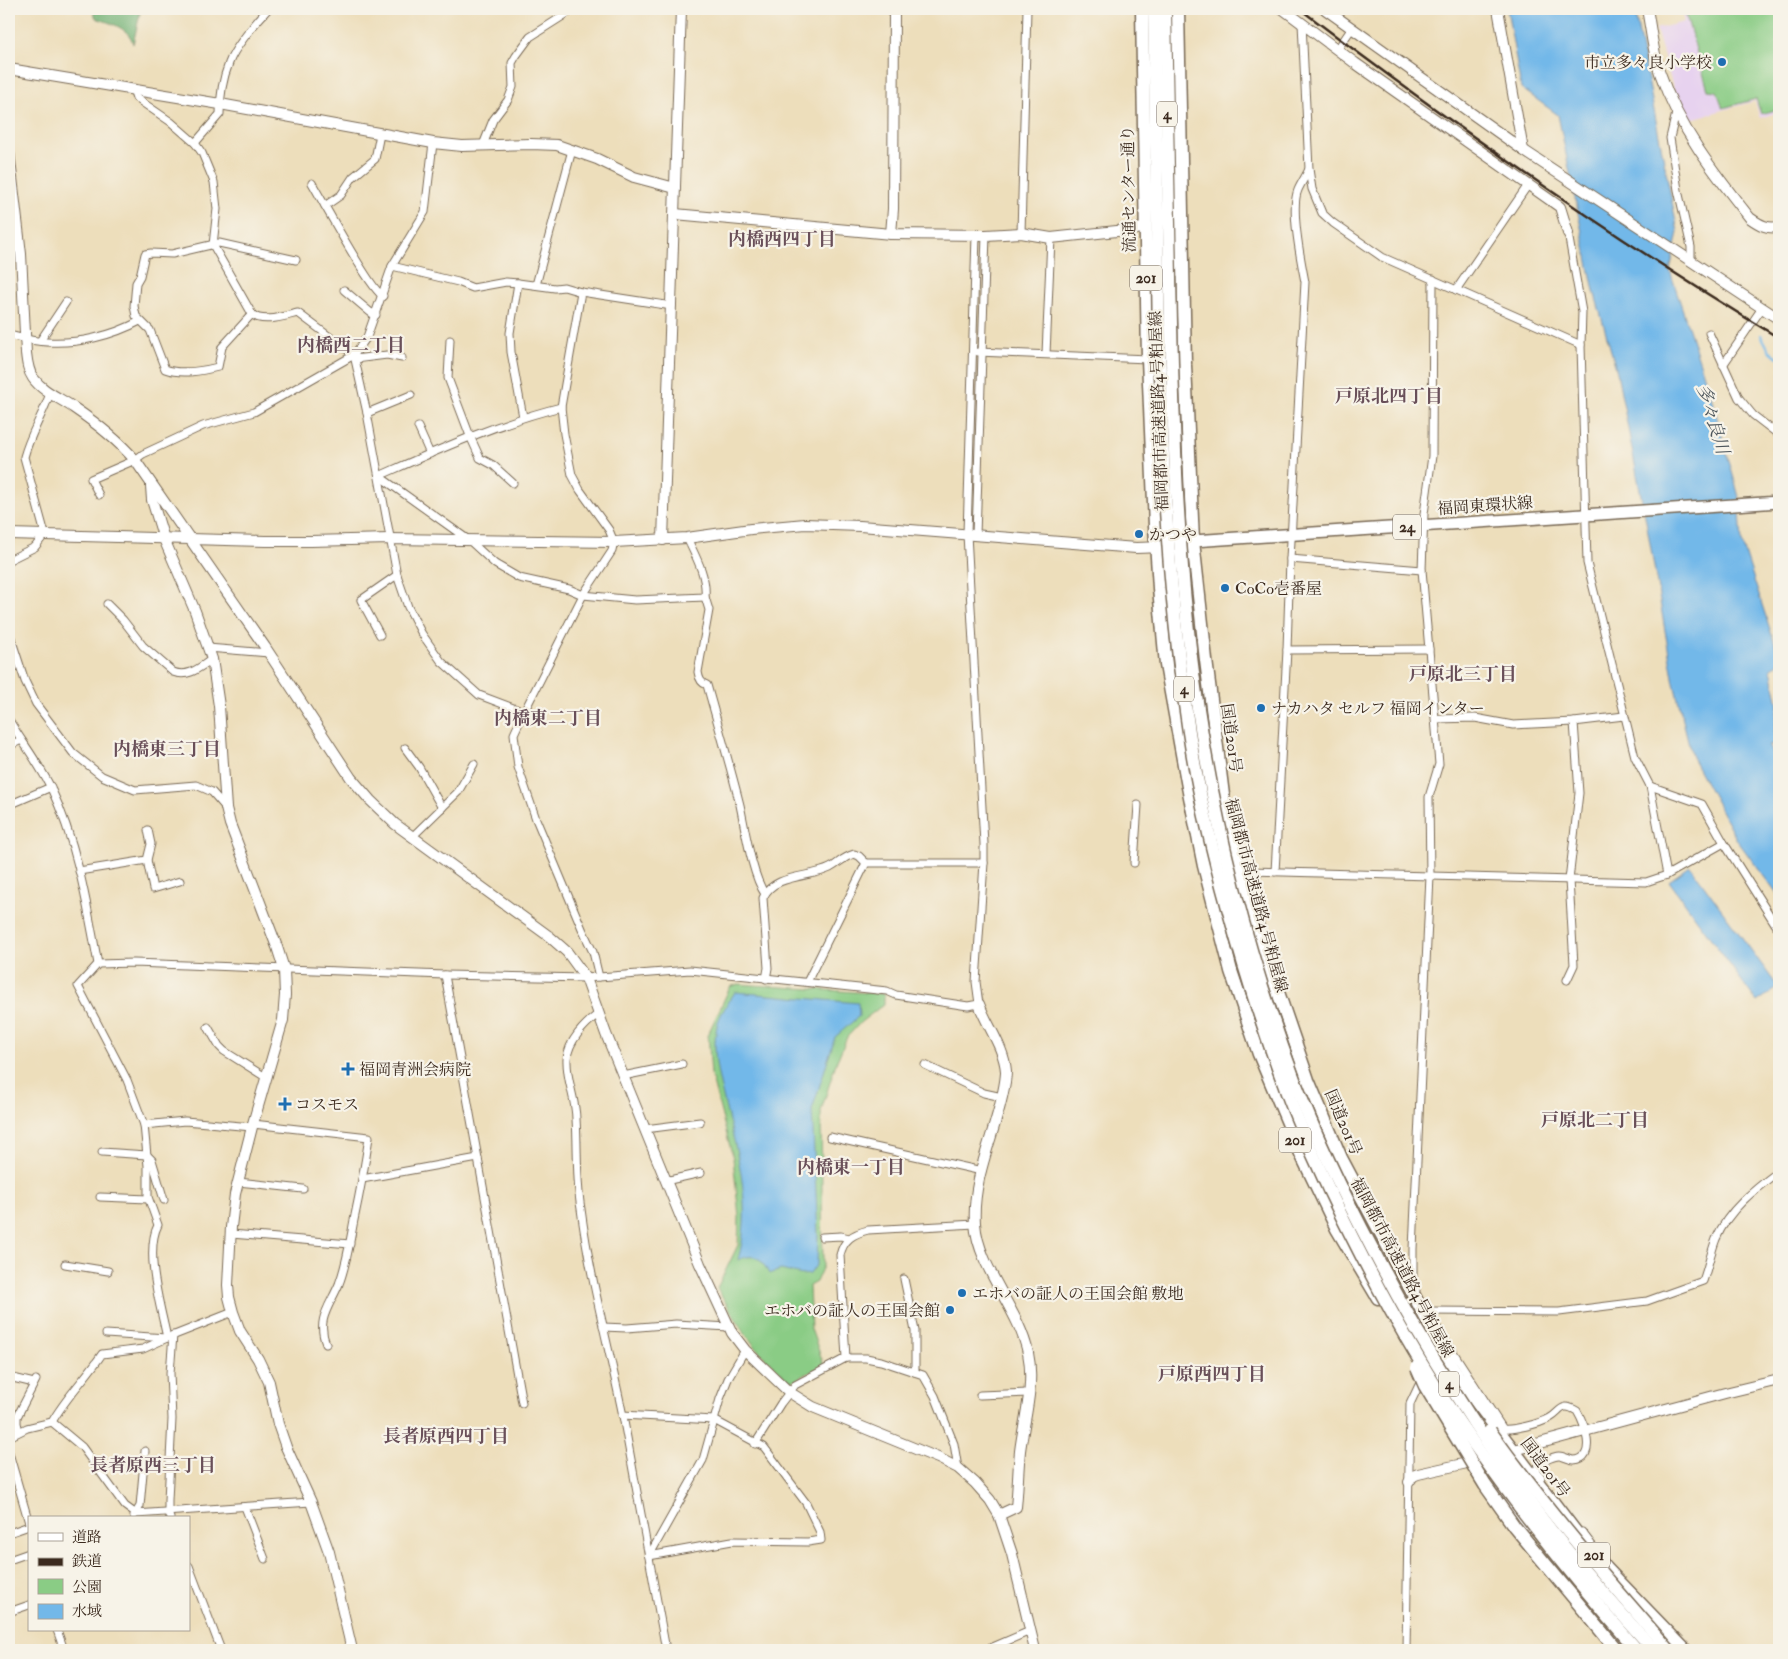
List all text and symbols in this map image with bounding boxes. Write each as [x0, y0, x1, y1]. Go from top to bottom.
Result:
place label: 市立多々良小学校 [1584, 53, 1712, 73]
marker: 市立多々良小学校 [1716, 56, 1728, 68]
road number: 4 [1157, 102, 1177, 126]
street label: 流通センター通り [1118, 125, 1140, 253]
district label: 内橋西四丁目 [728, 228, 836, 251]
road number: 201 [1130, 266, 1162, 290]
street label: 福岡都市高速道路4号粕屋線 [1146, 310, 1172, 512]
district label: 内橋西二丁目 [297, 334, 405, 357]
water label: 多々良川 [1691, 381, 1735, 459]
district label: 戸原北四丁目 [1335, 385, 1443, 408]
street label: 福岡東環状線 [1436, 493, 1534, 519]
road number: 24 [1393, 514, 1421, 540]
place label: かつや [1149, 525, 1197, 545]
marker: かつや [1133, 528, 1145, 540]
place label: CoCo壱番屋 [1235, 579, 1322, 599]
marker: CoCo壱番屋 [1219, 582, 1231, 594]
district label: 戸原北三丁目 [1409, 663, 1517, 686]
road number: 4 [1174, 676, 1194, 702]
place label: ナカハタ セルフ 福岡インター [1271, 699, 1485, 719]
street label: 国道201号 [1216, 702, 1246, 774]
marker: ナカハタ セルフ 福岡インター [1255, 702, 1267, 714]
district label: 内橋東二丁目 [494, 707, 602, 730]
district label: 内橋東三丁目 [113, 738, 221, 761]
street label: 福岡都市高速道路4号粕屋線 [1220, 796, 1292, 995]
place label: 福岡青洲会病院 [359, 1060, 471, 1080]
marker: 福岡青洲会病院 [341, 1062, 355, 1076]
street label: 国道201号 [1320, 1086, 1366, 1158]
place label: コスモス [295, 1095, 359, 1115]
marker: コスモス [279, 1098, 291, 1110]
district label: 戸原北二丁目 [1541, 1109, 1649, 1132]
road number: 201 [1279, 1128, 1311, 1152]
district label: 内橋東一丁目 [797, 1156, 905, 1179]
street label: 福岡都市高速道路4号粕屋線 [1346, 1174, 1458, 1361]
place label: エホバの証人の王国会館 敷地 [972, 1284, 1183, 1304]
marker: エホバの証人の王国会館 敷地 [956, 1287, 968, 1299]
place label: エホバの証人の王国会館 [764, 1301, 940, 1321]
marker: エホバの証人の王国会館 [944, 1304, 956, 1316]
district label: 戸原西四丁目 [1158, 1363, 1266, 1386]
road number: 4 [1439, 1372, 1459, 1396]
district label: 長者原西四丁目 [383, 1425, 509, 1448]
street label: 国道201号 [1516, 1434, 1574, 1502]
district label: 長者原西三丁目 [90, 1454, 216, 1477]
legend [28, 1516, 190, 1632]
text: 道路 [72, 1528, 102, 1547]
road number: 201 [1578, 1542, 1610, 1568]
text: 鉄道 [72, 1552, 102, 1571]
text: 公園 [72, 1578, 102, 1597]
text: 水域 [72, 1602, 102, 1621]

